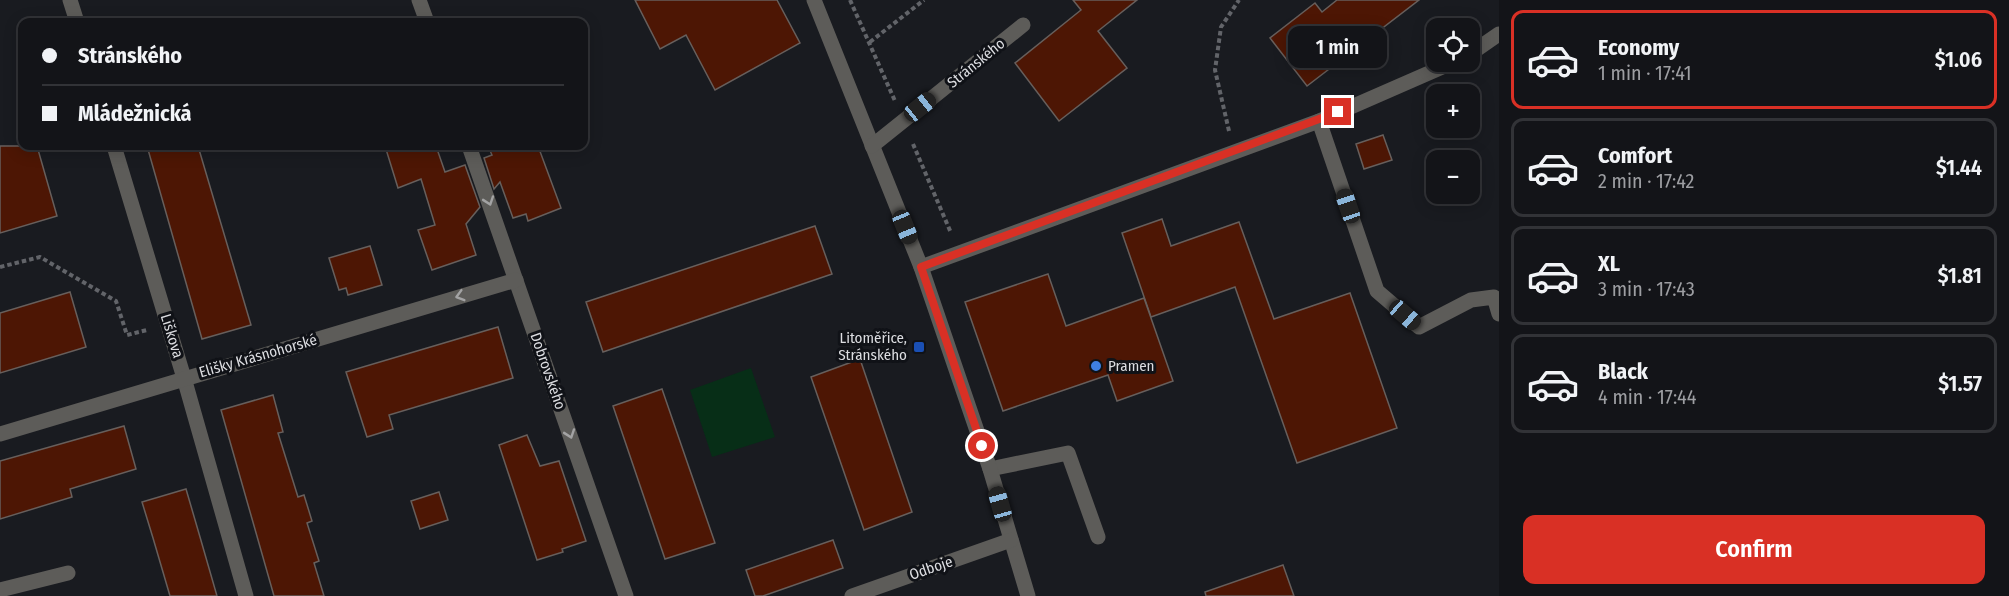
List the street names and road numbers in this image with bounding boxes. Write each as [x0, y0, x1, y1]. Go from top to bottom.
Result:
street label: Stránského [944, 34, 1008, 92]
street label: Liškova [157, 312, 187, 360]
street label: Dobrovského [526, 330, 570, 412]
street label: Elišky Krásnohorské [197, 331, 319, 381]
street label: Odboje [907, 552, 955, 584]

